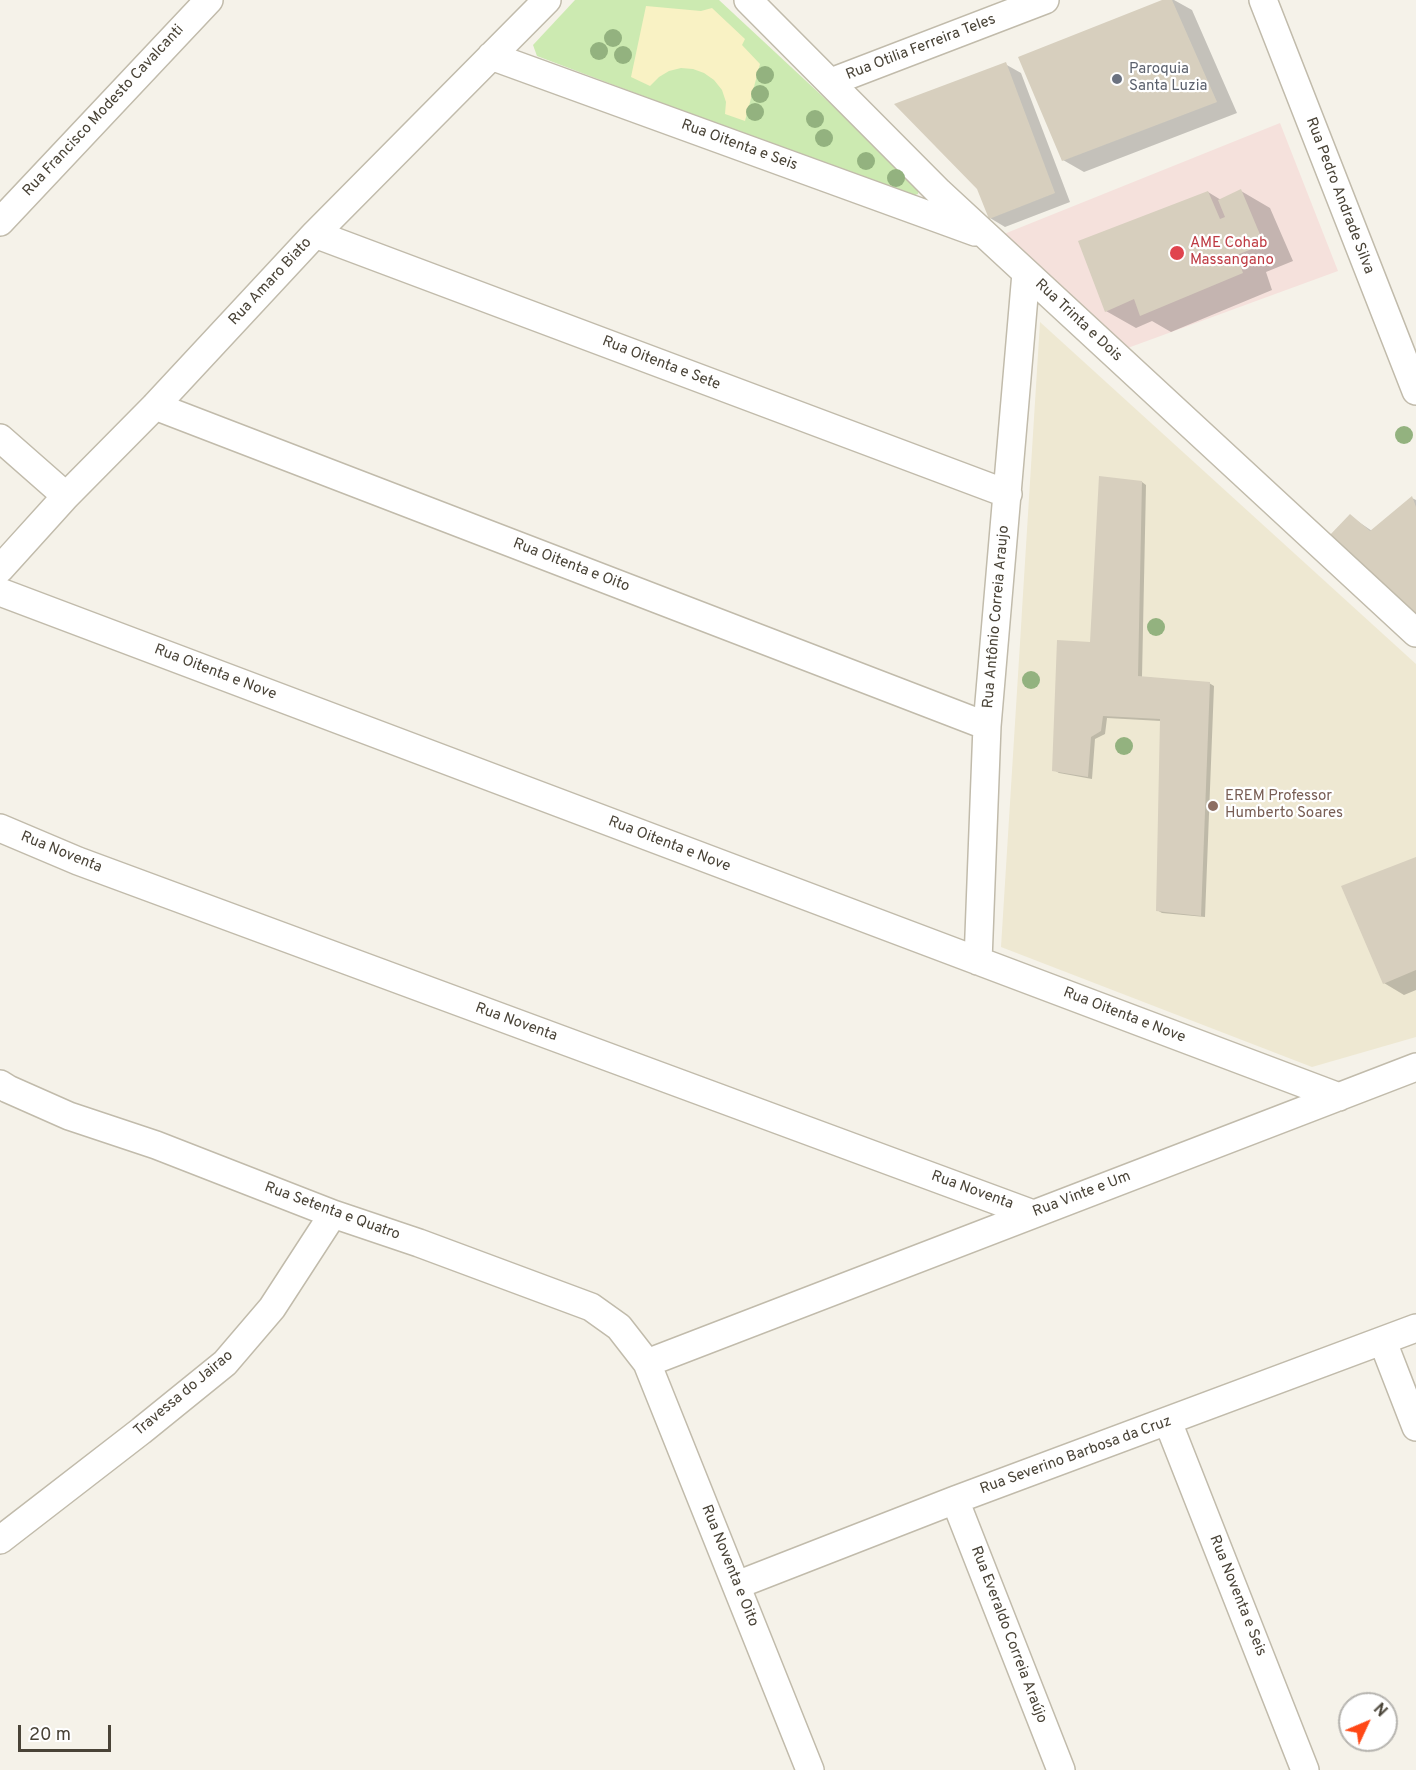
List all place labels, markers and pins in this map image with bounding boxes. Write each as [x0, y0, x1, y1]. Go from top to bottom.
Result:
place label: Paroquia Santa Luzia [1129, 61, 1207, 96]
marker: Paroquia Santa Luzia [1110, 72, 1124, 86]
place label: AME Cohab Massangano [1190, 235, 1274, 270]
marker: AME Cohab Massangano [1168, 244, 1186, 262]
place label: EREM Professor Humberto Soares [1225, 788, 1343, 823]
marker: EREM Professor Humberto Soares [1206, 799, 1220, 813]

